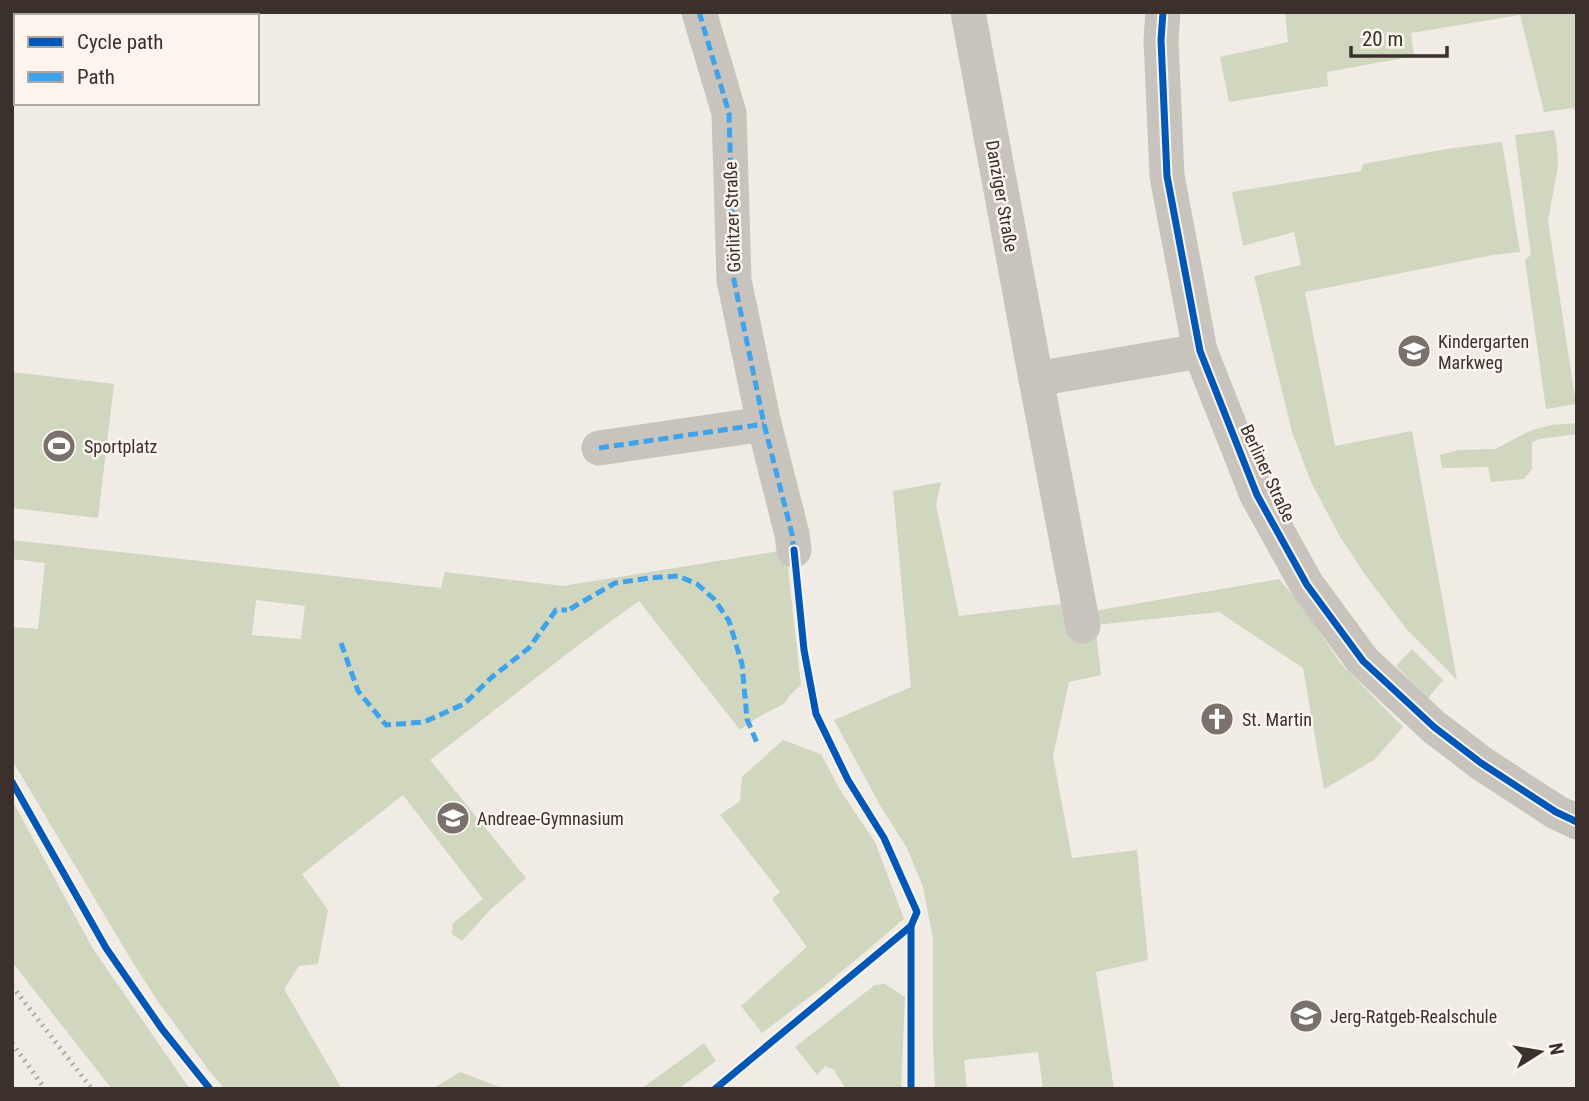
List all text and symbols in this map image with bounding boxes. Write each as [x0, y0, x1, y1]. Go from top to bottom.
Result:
legend [14, 14, 259, 105]
scale bar [1351, 14, 1447, 58]
text: 20 m [1362, 27, 1403, 51]
text: Cycle path [77, 30, 163, 54]
text: Path [77, 65, 115, 89]
street label: Danziger Straße [982, 139, 1022, 253]
street label: Görlitzer Straße [720, 161, 744, 273]
place label: Kindergarten Markweg [1438, 331, 1529, 373]
school or university icon: Kindergarten Markweg [1395, 332, 1433, 370]
street label: Berliner Straße [1236, 421, 1300, 525]
sports icon: Sportplatz [40, 427, 78, 465]
place label: Sportplatz [84, 436, 157, 457]
church icon: St. Martin [1198, 700, 1236, 738]
place label: St. Martin [1242, 709, 1312, 730]
school or university icon: Andreae-Gymnasium [434, 799, 472, 837]
place label: Andreae-Gymnasium [477, 808, 624, 829]
school or university icon: Jerg-Ratgeb-Realschule [1287, 997, 1325, 1035]
place label: Jerg-Ratgeb-Realschule [1330, 1006, 1497, 1027]
north arrow [1505, 1017, 1575, 1087]
text: N [1544, 1041, 1569, 1057]

